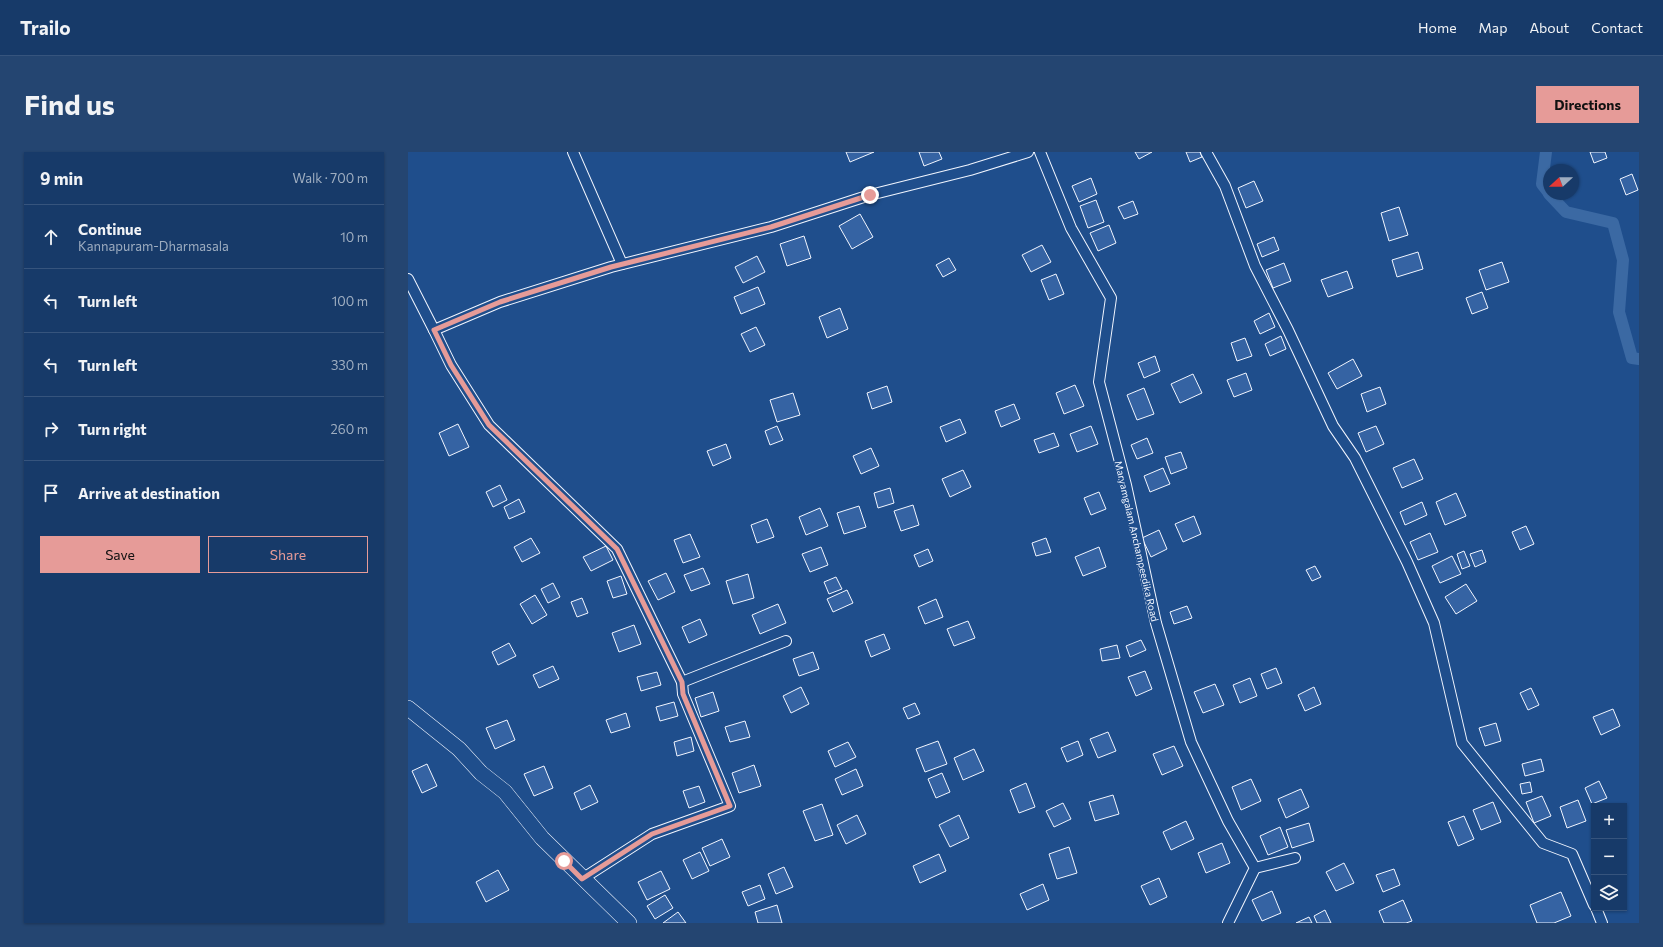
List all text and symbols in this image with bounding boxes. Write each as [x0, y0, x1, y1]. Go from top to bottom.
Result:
text: Trailo [20, 16, 71, 39]
text: Home [1418, 19, 1457, 36]
text: Map [1479, 19, 1507, 36]
text: About [1529, 19, 1569, 36]
text: Contact [1591, 19, 1643, 36]
button: Directions [1536, 86, 1639, 123]
text: Find us [24, 87, 115, 121]
north arrow [1543, 164, 1579, 200]
text: 9 min [40, 168, 83, 189]
text: Walk · 700 m [293, 170, 368, 186]
route end [861, 186, 879, 204]
text: Continue [78, 220, 142, 238]
icon: ahead [40, 226, 62, 248]
text: 10 m [340, 229, 368, 245]
text: Kannapuram-Dharmasala [78, 238, 229, 254]
icon: left [40, 290, 62, 312]
text: Turn left [78, 292, 137, 310]
text: 100 m [332, 293, 368, 309]
icon: left [40, 354, 62, 376]
text: Turn left [78, 356, 137, 374]
text: 330 m [331, 357, 368, 373]
icon: right [40, 418, 62, 440]
text: Turn right [78, 420, 147, 438]
text: 260 m [331, 421, 368, 437]
street label: Maryamgalam Anchampeedika Road [1113, 459, 1161, 623]
icon: arrive [40, 482, 62, 504]
text: Arrive at destination [78, 484, 220, 502]
button: Save [40, 536, 200, 573]
button: Share [208, 536, 368, 573]
map controls [1591, 803, 1627, 911]
button: + [1591, 803, 1627, 839]
button: − [1591, 839, 1627, 875]
route start [555, 852, 573, 870]
button: layers [1591, 875, 1627, 911]

